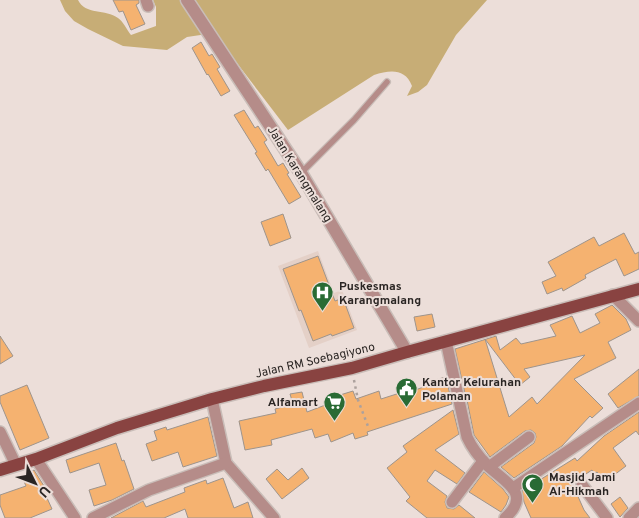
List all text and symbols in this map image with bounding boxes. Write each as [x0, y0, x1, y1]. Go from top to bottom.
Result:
street label: Jalan Karangmalang [263, 123, 335, 226]
place label: Puskesmas Karangmalang [339, 279, 421, 309]
hospital icon: Puskesmas Karangmalang [311, 281, 335, 312]
street label: Jalan RM Soebagiyono [254, 339, 377, 383]
place label: Kantor Kelurahan Polaman [422, 375, 521, 405]
public building icon: Kantor Kelurahan Polaman [394, 377, 418, 408]
supermarket icon: Alfamart [322, 390, 346, 421]
place label: Alfamart [268, 395, 318, 411]
north arrow [10, 458, 60, 508]
place label: Masjid Jami Al-Hikmah [549, 470, 615, 500]
mosque icon: Masjid Jami Al-Hikmah [521, 472, 545, 503]
text: U [34, 481, 53, 500]

